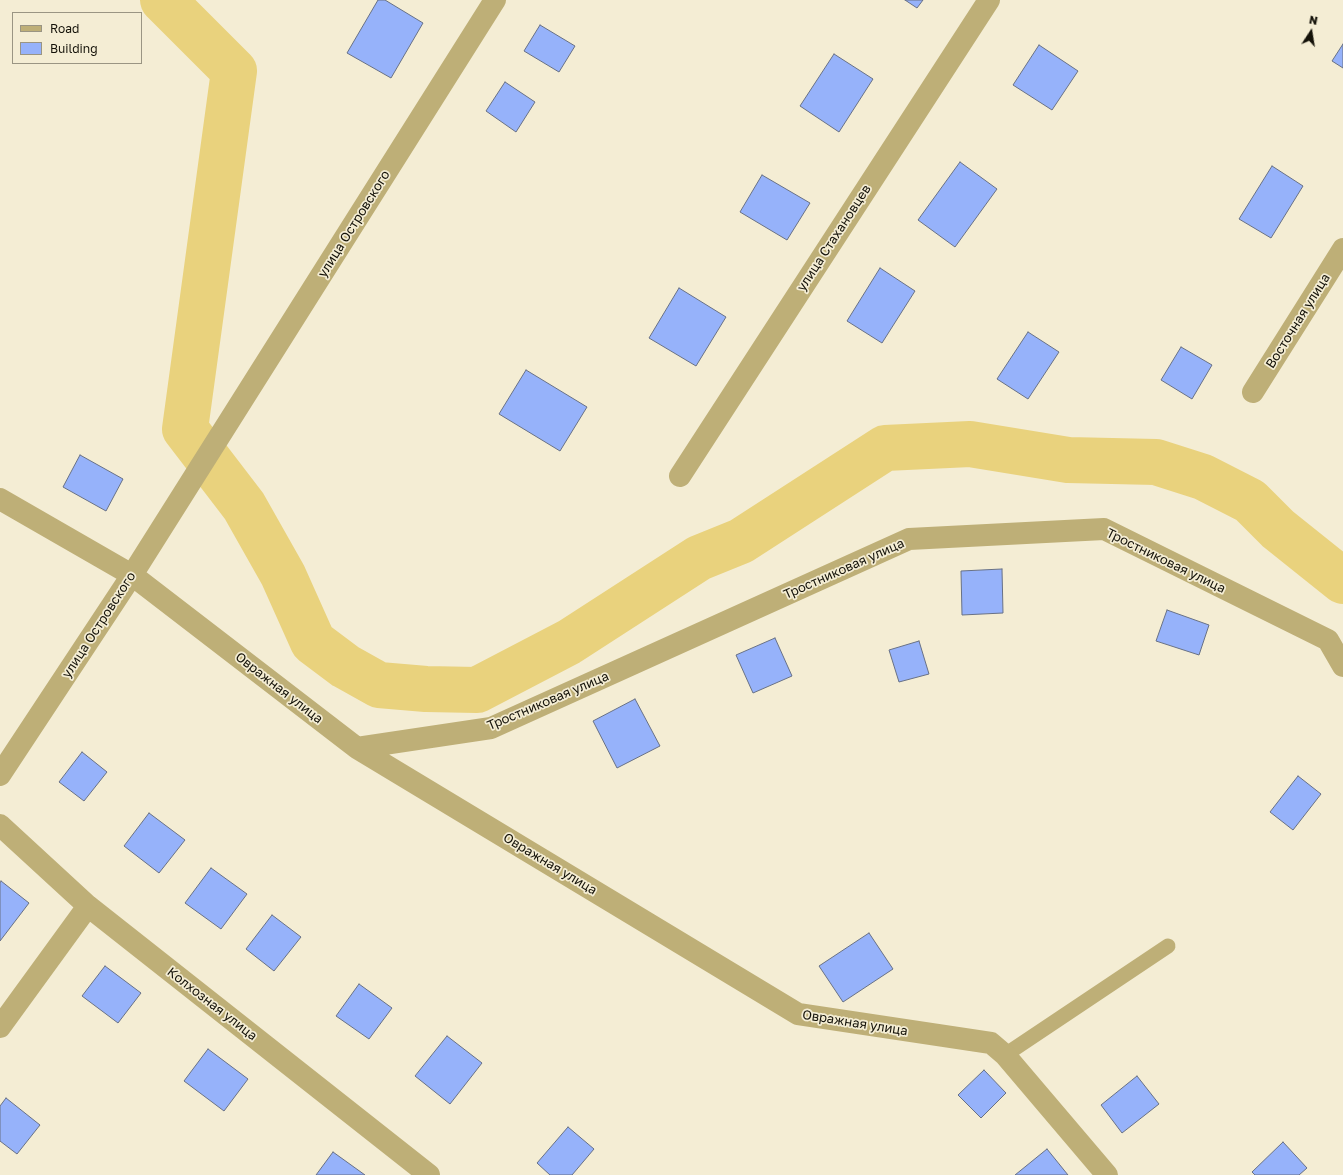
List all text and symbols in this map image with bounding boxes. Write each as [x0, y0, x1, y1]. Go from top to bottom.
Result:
legend [12, 12, 142, 64]
north arrow [1291, 12, 1331, 52]
text: N [1308, 13, 1319, 27]
text: Road [50, 21, 79, 36]
text: Building [50, 41, 98, 56]
street label: улица Островского [315, 168, 393, 280]
street label: улица Стахановцев [794, 182, 874, 294]
street label: Восточная улица [1263, 271, 1333, 371]
street label: Тростниковая улица [1104, 525, 1228, 597]
street label: Тростниковая улица [781, 535, 907, 603]
street label: улица Островского [59, 569, 139, 681]
street label: Овражная улица [232, 649, 326, 727]
street label: Тростниковая улица [485, 668, 611, 734]
street label: Овражная улица [500, 830, 600, 898]
street label: Колхозная улица [164, 964, 260, 1044]
street label: Овражная улица [801, 1007, 909, 1039]

